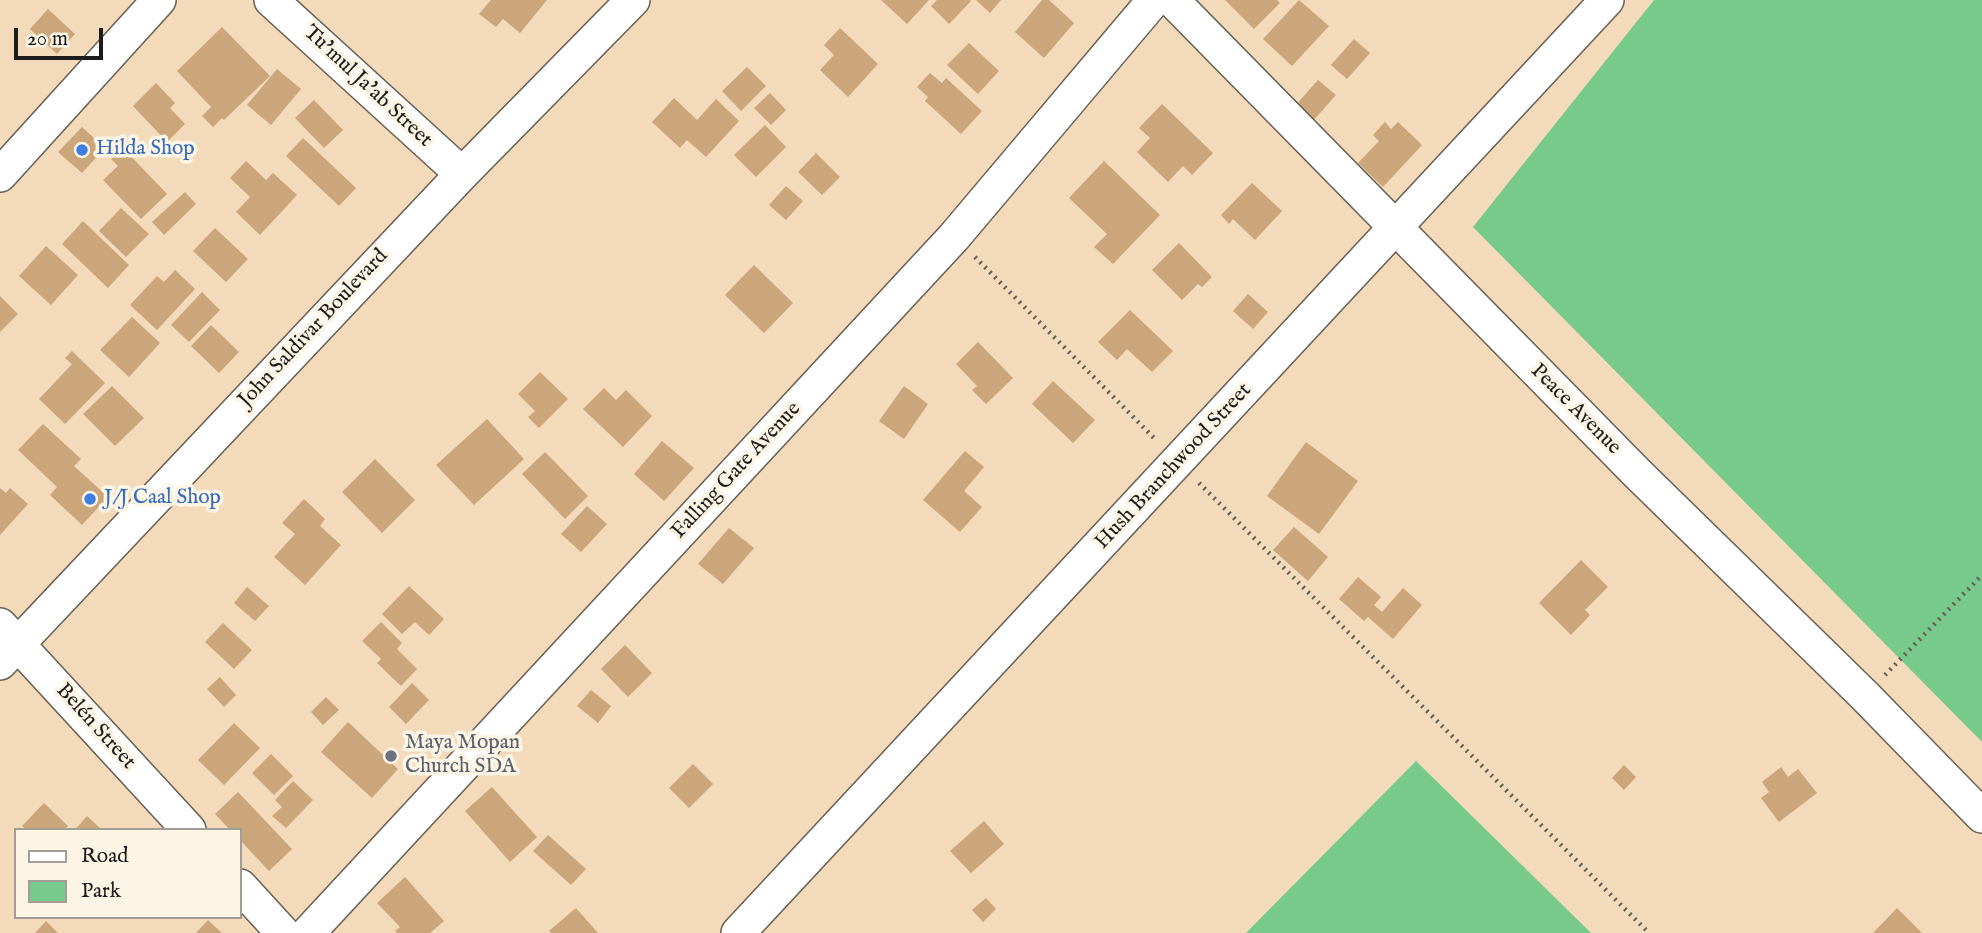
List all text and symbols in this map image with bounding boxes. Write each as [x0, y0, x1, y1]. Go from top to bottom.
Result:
scale bar [18, 14, 107, 58]
street label: Tu'mul Ja'ab Street [297, 21, 437, 153]
text: 20 m [27, 26, 68, 53]
place label: Hilda Shop [96, 137, 195, 163]
marker: Hilda Shop [74, 142, 90, 158]
street label: John Saldivar Boulevard [234, 245, 394, 413]
street label: Peace Avenue [1524, 359, 1626, 461]
street label: Hush Branchwood Street [1091, 379, 1257, 555]
street label: Falling Gate Avenue [667, 397, 807, 545]
place label: J/J Caal Shop [104, 486, 221, 512]
marker: J/J Caal Shop [82, 491, 98, 507]
street label: Belén Street [50, 679, 140, 775]
place label: Maya Mopan Church SDA [405, 731, 520, 781]
marker: Maya Mopan Church SDA [383, 748, 399, 764]
legend [14, 828, 242, 919]
text: Road [81, 843, 128, 870]
text: Park [81, 878, 121, 905]

